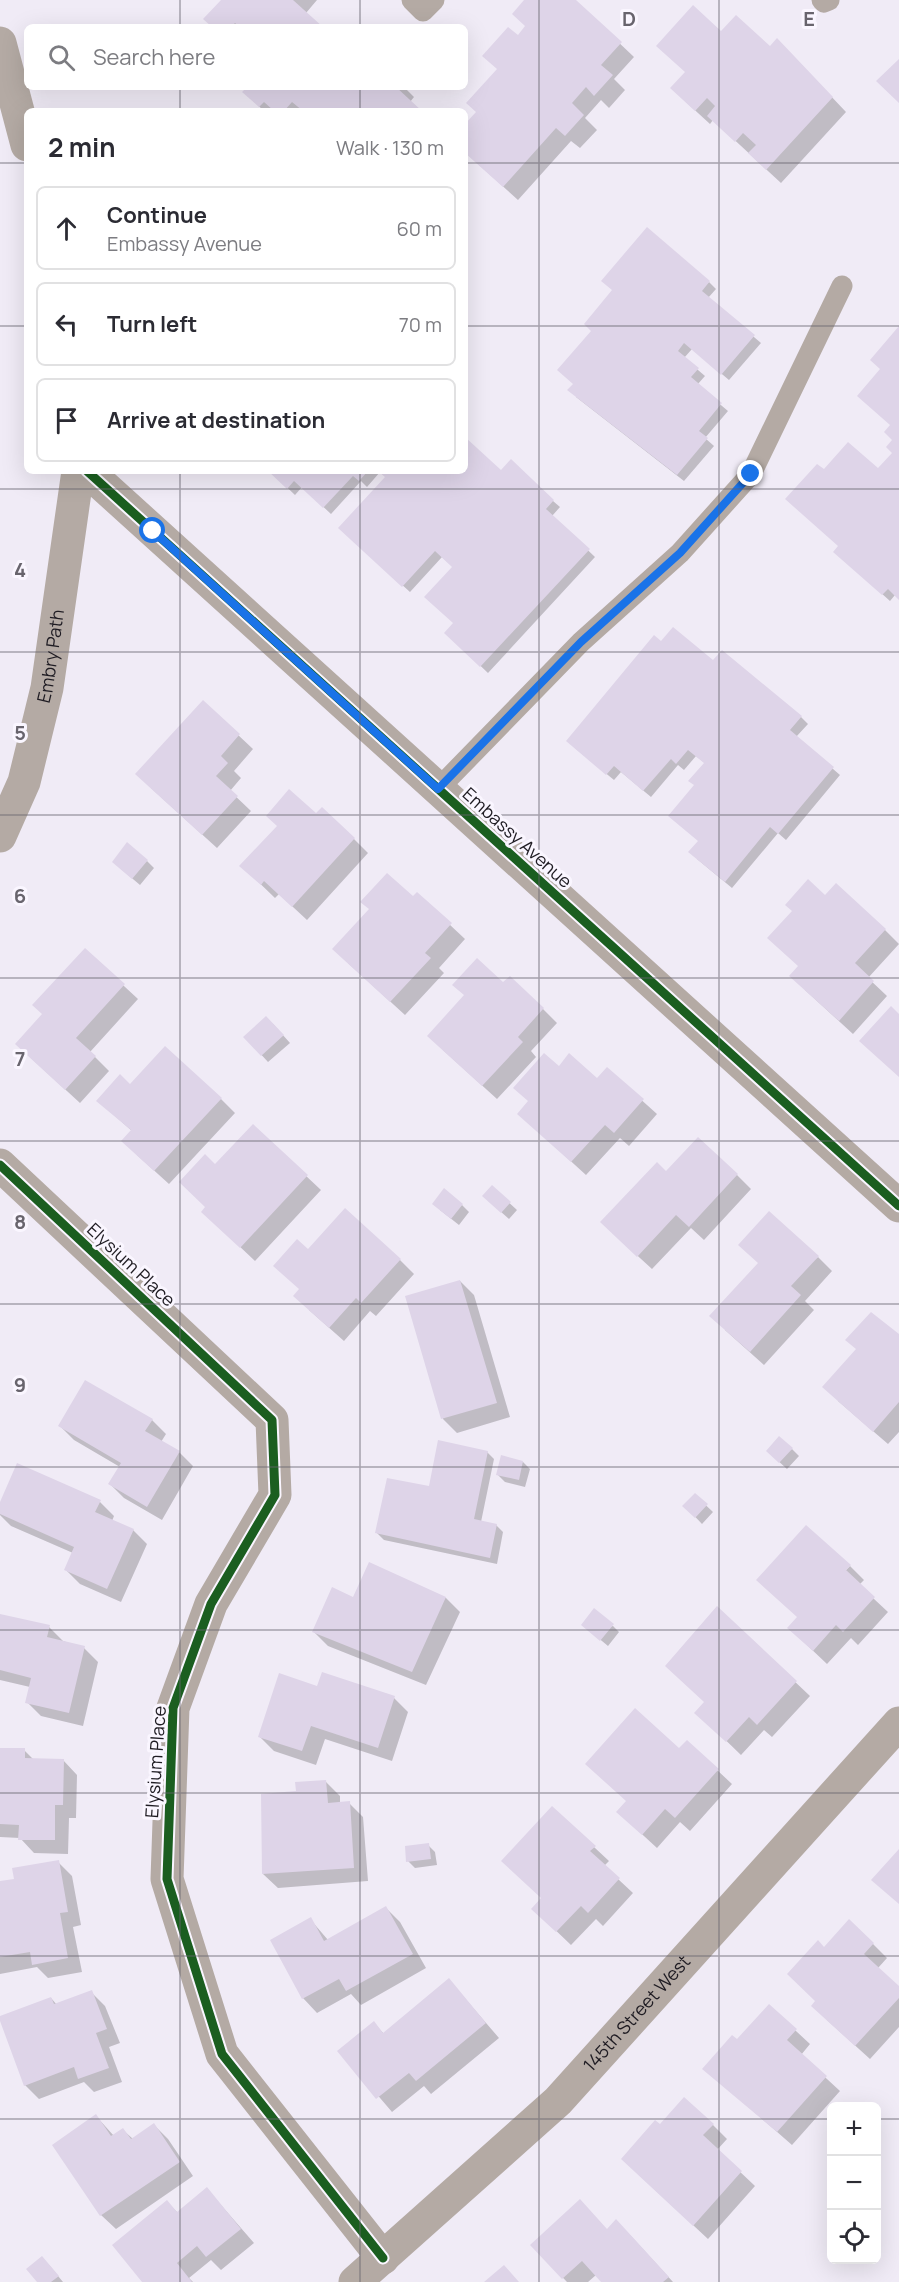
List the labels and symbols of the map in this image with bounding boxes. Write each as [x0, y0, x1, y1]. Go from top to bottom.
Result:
text: D [622, 5, 636, 32]
text: E [803, 5, 815, 32]
route end [737, 460, 763, 486]
route start [139, 517, 165, 543]
text: 4 [14, 556, 26, 583]
street label: Embry Path [31, 608, 69, 705]
text: 5 [14, 719, 26, 746]
street label: Embassy Avenue [458, 782, 578, 893]
text: 6 [14, 882, 26, 909]
text: 7 [15, 1045, 25, 1072]
text: 8 [14, 1208, 26, 1235]
street label: Elysium Place [82, 1217, 181, 1311]
text: 9 [14, 1371, 26, 1398]
street label: Elysium Place [139, 1705, 171, 1819]
street label: 145th Street West [577, 1949, 695, 2076]

